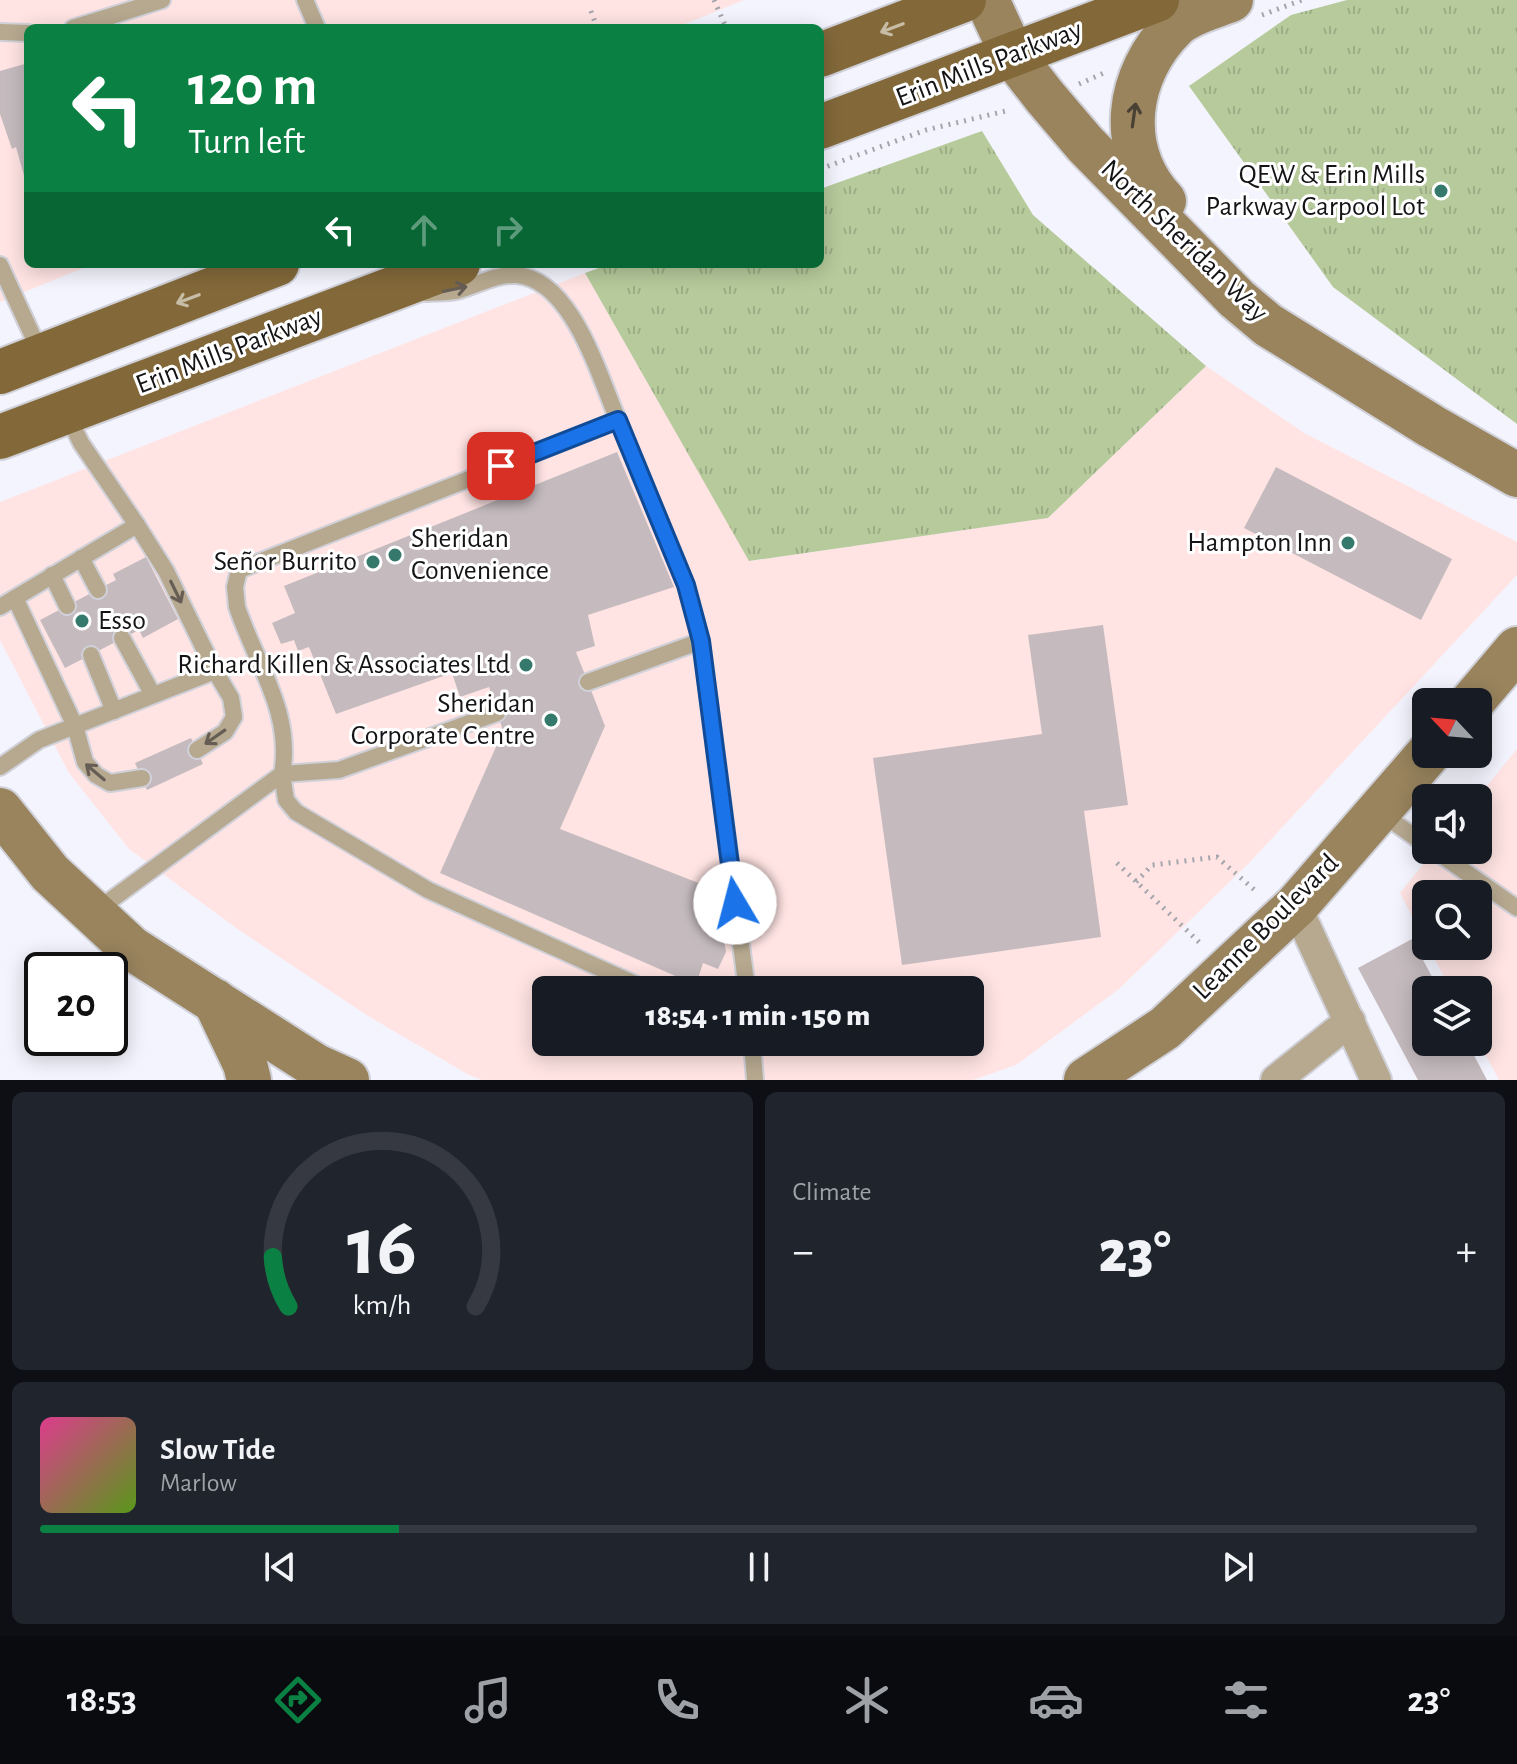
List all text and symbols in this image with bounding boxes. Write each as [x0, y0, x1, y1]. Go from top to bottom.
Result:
street label: Erin Mills Parkway [892, 16, 1086, 112]
one-way arrow [880, 22, 905, 36]
icon: left [56, 56, 160, 160]
text: 120 m [188, 59, 317, 115]
one-way arrow [1127, 103, 1142, 128]
text: Turn left [188, 124, 305, 160]
street label: North Sheridan Way [1095, 155, 1273, 327]
place label: QEW & Erin Mills Parkway Carpool Lot [1206, 161, 1425, 221]
marker: QEW & Erin Mills Parkway Carpool Lot [1432, 182, 1450, 200]
icon: left [318, 208, 362, 252]
icon: ahead [402, 208, 446, 252]
icon: right [486, 208, 530, 252]
one-way arrow [442, 281, 468, 296]
one-way arrow [176, 293, 201, 307]
street label: Erin Mills Parkway [132, 303, 326, 399]
pin [467, 432, 535, 500]
icon: arrive [479, 444, 523, 488]
place label: Sheridan Convenience [411, 525, 549, 585]
place label: Hampton Inn [1187, 529, 1332, 557]
marker: Hampton Inn [1339, 534, 1357, 552]
marker: Sheridan Convenience [386, 546, 404, 564]
place label: Señor Burrito [214, 548, 357, 576]
marker: Señor Burrito [364, 553, 382, 571]
one-way arrow [170, 580, 185, 603]
place label: Esso [98, 607, 146, 635]
marker: Esso [73, 612, 91, 630]
place label: Richard Killen & Associates Ltd [177, 651, 510, 679]
marker: Richard Killen & Associates Ltd [517, 656, 535, 674]
north arrow [1412, 688, 1492, 768]
map controls [1412, 688, 1492, 1056]
place label: Sheridan Corporate Centre [351, 690, 535, 750]
marker: Sheridan Corporate Centre [542, 711, 560, 729]
one-way arrow [205, 729, 227, 745]
one-way arrow [85, 763, 106, 781]
button: sound [1412, 784, 1492, 864]
street label: Leanne Boulevard [1188, 849, 1344, 1005]
position arrow [693, 861, 777, 945]
button: search [1412, 880, 1492, 960]
speed limit sign: 20 [24, 952, 128, 1056]
button: layers [1412, 976, 1492, 1056]
text: 18:54 · 1 min · 150 m [646, 1001, 870, 1031]
text: Climate [793, 1179, 871, 1205]
text: 16 [347, 1206, 417, 1290]
text: 23° [1098, 1223, 1171, 1283]
text: − [793, 1230, 814, 1274]
text: + [1456, 1230, 1477, 1274]
text: km/h [353, 1291, 412, 1320]
text: Slow Tide [160, 1435, 275, 1465]
text: Marlow [160, 1470, 237, 1496]
icon: previous [258, 1545, 302, 1589]
icon: pause [737, 1545, 781, 1589]
icon: next [1216, 1545, 1260, 1589]
icon: directions [270, 1672, 326, 1728]
icon: music [460, 1672, 516, 1728]
icon: phone [649, 1672, 705, 1728]
icon: climate [839, 1672, 895, 1728]
icon: car [1028, 1672, 1084, 1728]
icon: filters [1218, 1672, 1274, 1728]
text: 18:53 [67, 1682, 137, 1718]
text: 23° [1407, 1682, 1450, 1718]

